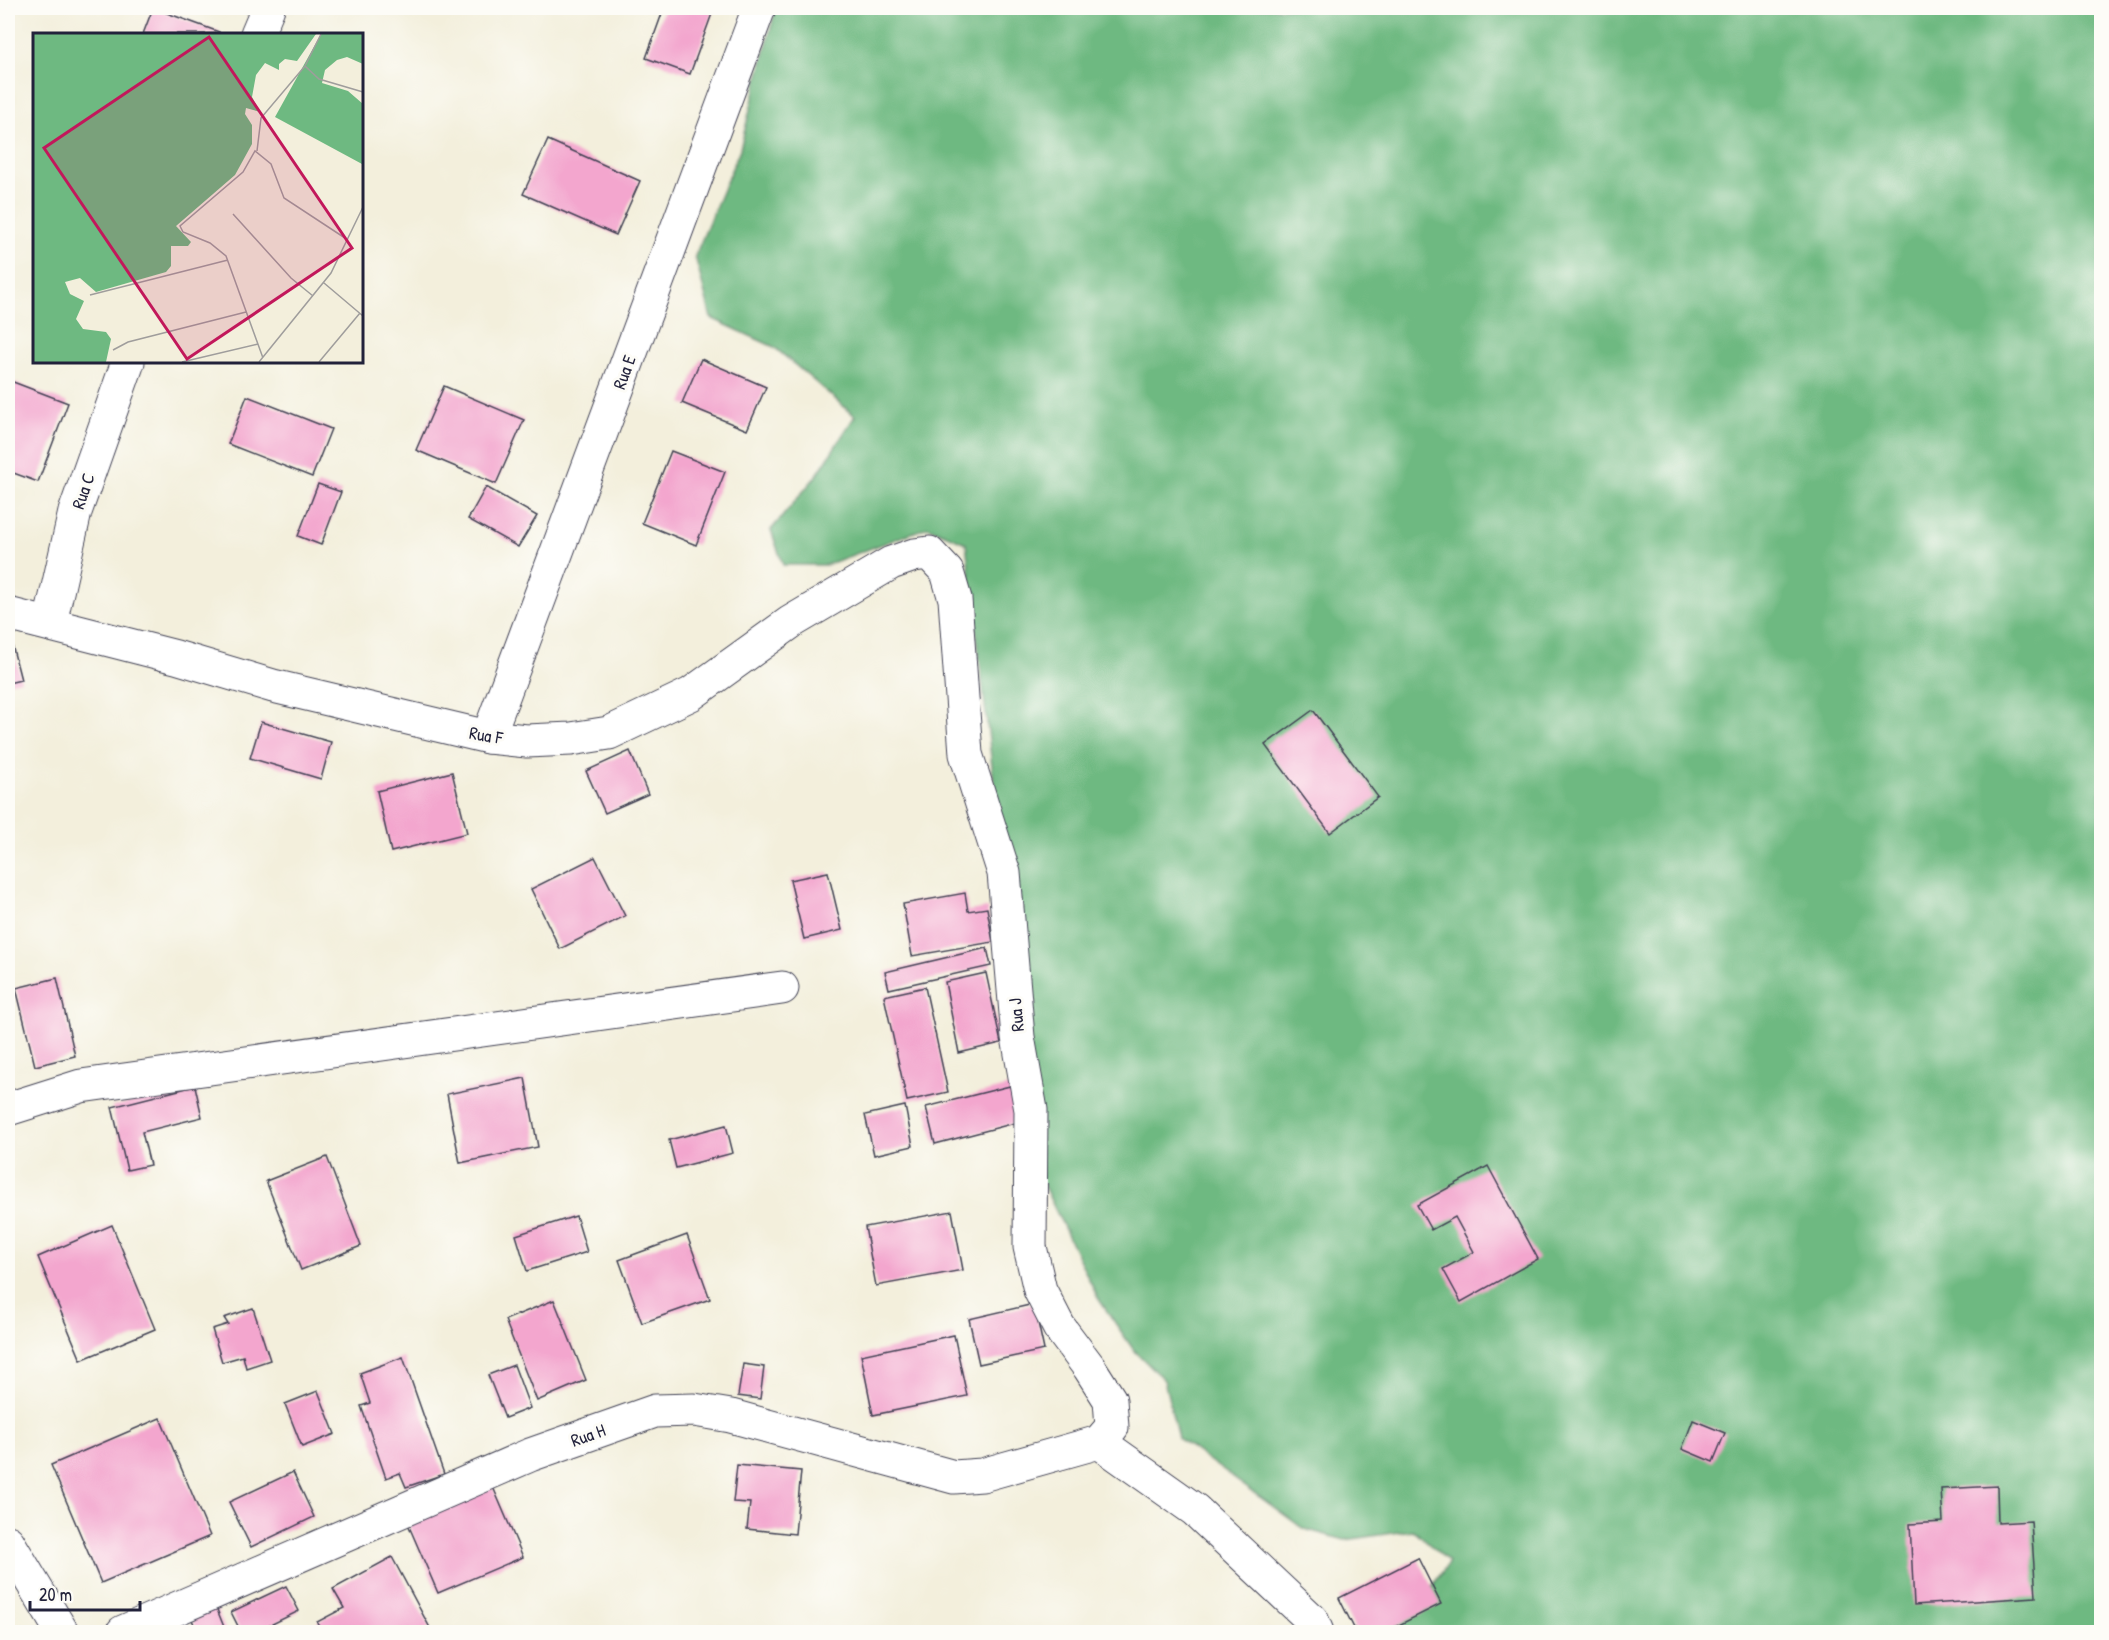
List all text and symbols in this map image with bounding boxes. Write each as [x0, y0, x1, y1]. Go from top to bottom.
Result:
inset map [33, 33, 363, 363]
street label: Rua E [606, 351, 642, 392]
street label: Rua C [65, 470, 101, 512]
street label: Rua F [467, 720, 506, 750]
street label: Rua J [1002, 997, 1030, 1033]
street label: Rua H [567, 1417, 609, 1453]
scale bar [30, 1574, 140, 1612]
text: 20 m [39, 1582, 72, 1607]

